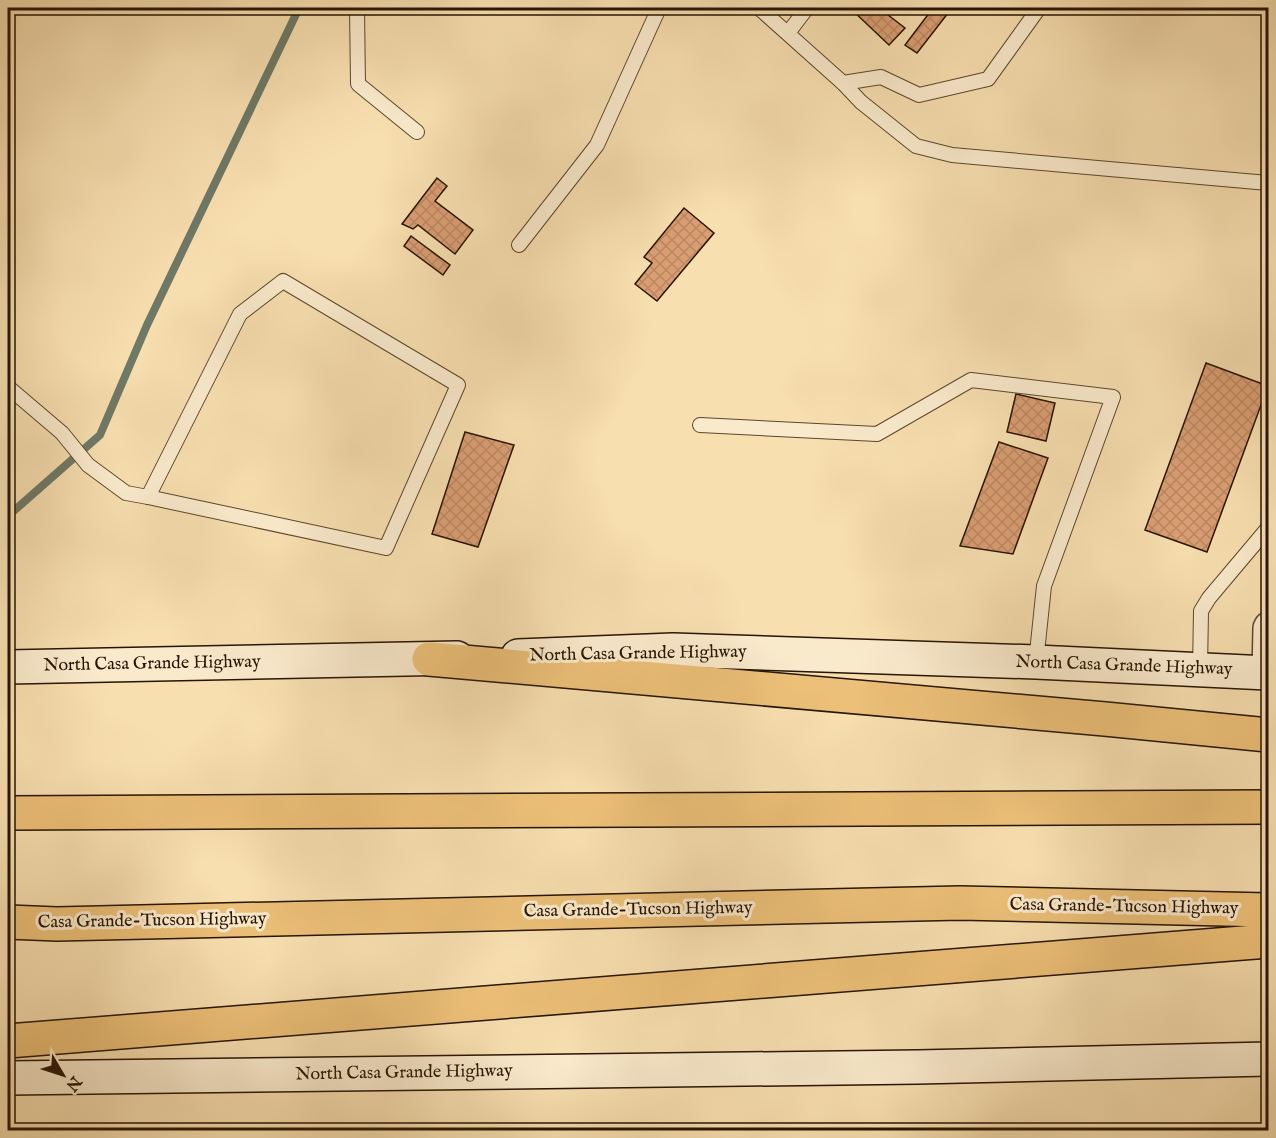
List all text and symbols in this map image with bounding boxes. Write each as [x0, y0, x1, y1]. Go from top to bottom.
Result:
street label: North Casa Grande Highway [529, 641, 747, 667]
street label: North Casa Grande Highway [43, 651, 261, 677]
street label: North Casa Grande Highway [1015, 651, 1233, 681]
street label: Casa Grande-Tucson Highway [1009, 894, 1239, 920]
street label: Casa Grande-Tucson Highway [523, 897, 753, 923]
street label: Casa Grande-Tucson Highway [37, 908, 267, 934]
north arrow [33, 1045, 93, 1105]
street label: North Casa Grande Highway [295, 1060, 513, 1086]
text: N [61, 1071, 86, 1095]

